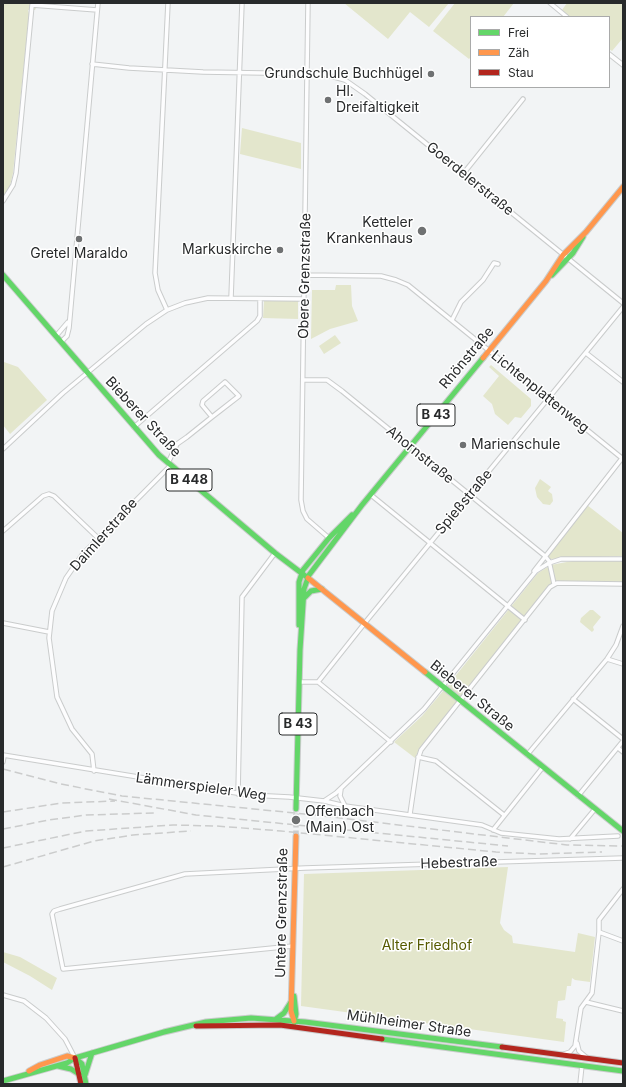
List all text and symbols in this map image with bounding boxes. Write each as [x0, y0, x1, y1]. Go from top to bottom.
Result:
legend [470, 16, 610, 88]
text: Frei [508, 25, 529, 40]
text: Zäh [508, 45, 529, 60]
text: Stau [508, 65, 534, 80]
place label: Grundschule Buchhügel [264, 66, 423, 82]
marker: Grundschule Buchhügel [426, 69, 436, 79]
place label: Hl. Dreifaltigkeit [336, 84, 419, 116]
marker: Hl. Dreifaltigkeit [323, 95, 333, 105]
street label: Goerdelerstraße [423, 139, 517, 219]
street label: Obere Grenzstraße [296, 213, 314, 339]
place label: Ketteler Krankenhaus [327, 215, 413, 248]
marker: Ketteler Krankenhaus [416, 225, 428, 237]
marker: Gretel Maraldo [74, 234, 84, 244]
place label: Markuskirche [182, 242, 272, 258]
marker: Markuskirche [275, 245, 285, 255]
place label: Gretel Maraldo [30, 246, 128, 262]
street label: Rhönstraße [436, 324, 498, 392]
street label: Lichtenplattenweg [488, 347, 592, 437]
street label: Bieberer Straße [102, 373, 184, 461]
road number: B 43 [417, 404, 455, 426]
street label: Ahornstraße [383, 423, 457, 487]
place label: Marienschule [471, 437, 560, 453]
marker: Marienschule [458, 440, 468, 450]
street label: Spießstraße [432, 466, 496, 538]
road number: B 448 [166, 469, 212, 491]
street label: Daimlerstraße [67, 495, 141, 575]
street label: Bieberer Straße [427, 657, 517, 735]
road number: B 43 [279, 713, 317, 735]
street label: Lämmerspieler Weg [135, 770, 267, 804]
place label: Offenbach (Main) Ost [305, 804, 374, 836]
marker: Offenbach (Main) Ost [290, 814, 302, 826]
street label: Untere Grenzstraße [272, 848, 292, 978]
street label: Hebestraße [420, 853, 498, 873]
park label: Alter Friedhof [382, 938, 472, 954]
street label: Mühlheimer Straße [346, 1007, 472, 1041]

